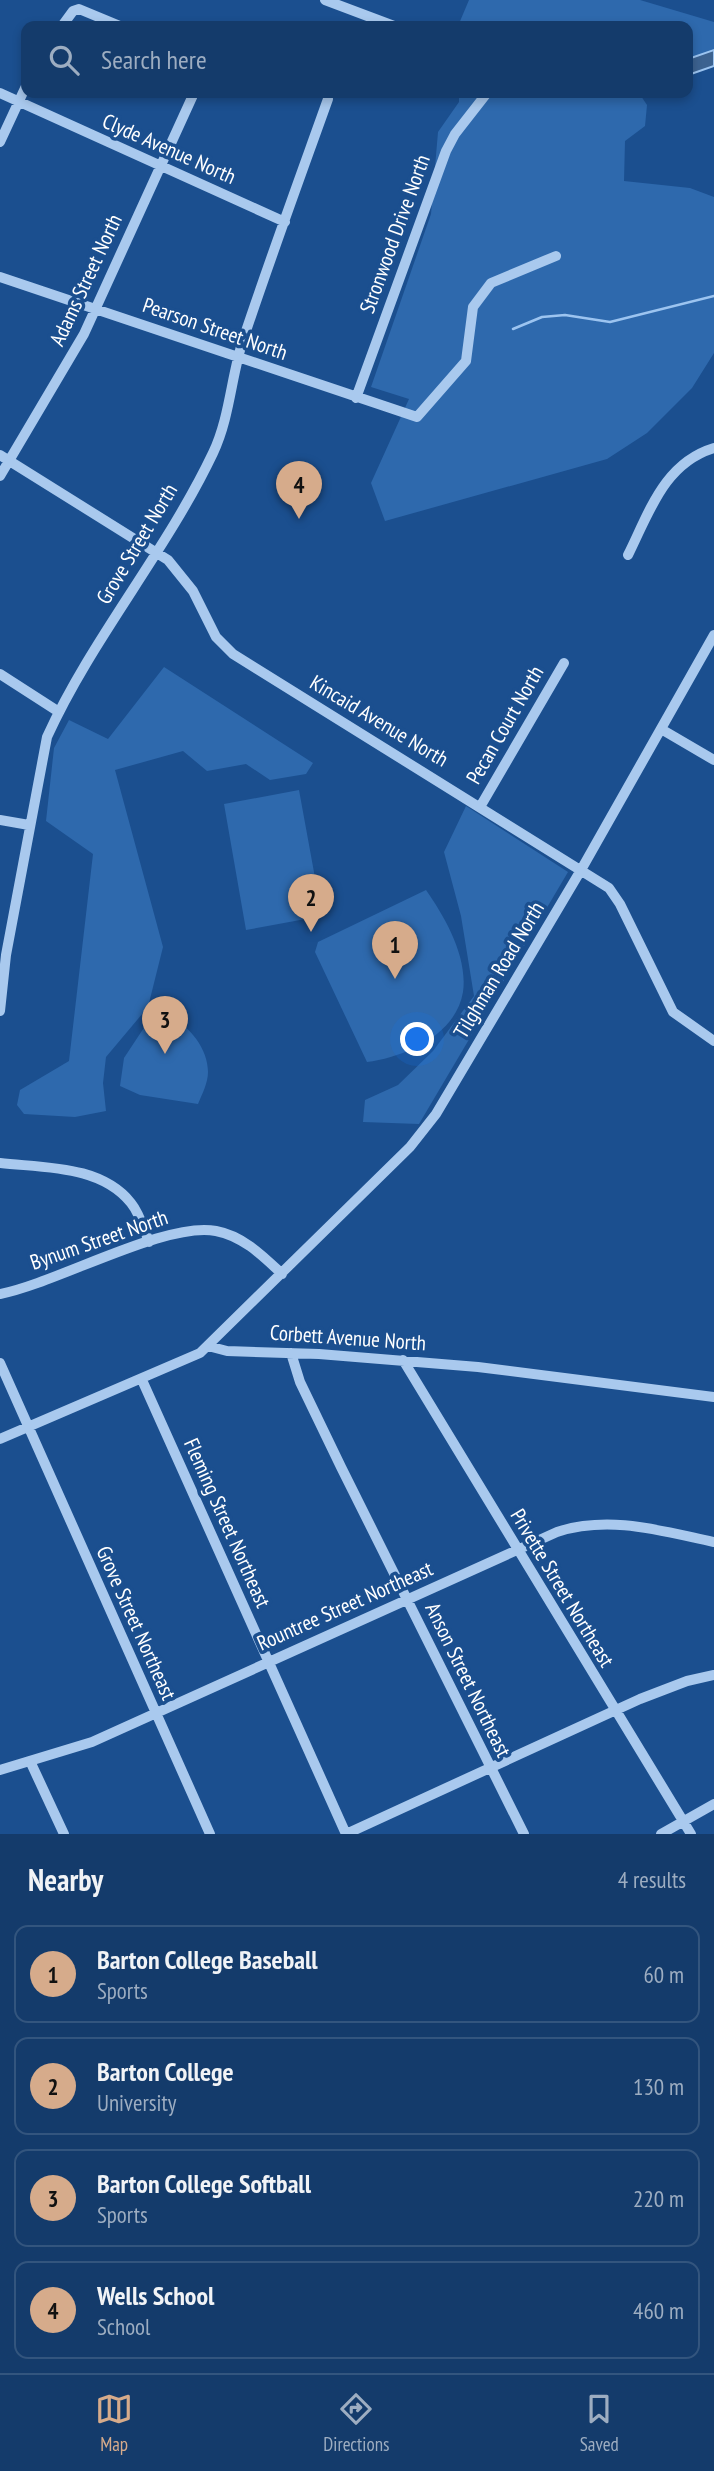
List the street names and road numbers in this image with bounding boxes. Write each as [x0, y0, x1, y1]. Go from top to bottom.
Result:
street label: Clyde Avenue North [98, 107, 240, 190]
street label: Stronwood Drive North [353, 151, 436, 317]
street label: Adams Street North [43, 210, 128, 350]
street label: Pearson Street North [139, 291, 291, 366]
street label: Grove Street North [90, 479, 183, 609]
street label: Pecan Court North [460, 661, 549, 789]
street label: Kincaid Avenue North [305, 669, 453, 773]
street label: Tilghman Road North [447, 896, 550, 1043]
street label: Bynum Street North [26, 1203, 171, 1276]
street label: Corbett Avenue North [269, 1319, 427, 1356]
street label: Fleming Street Northeast [178, 1434, 277, 1612]
street label: Privette Street Northeast [504, 1504, 620, 1672]
street label: Grove Street Northeast [90, 1542, 183, 1704]
street label: Rountree Street Northeast [253, 1555, 437, 1656]
street label: Anson Street Northeast [419, 1598, 518, 1762]

